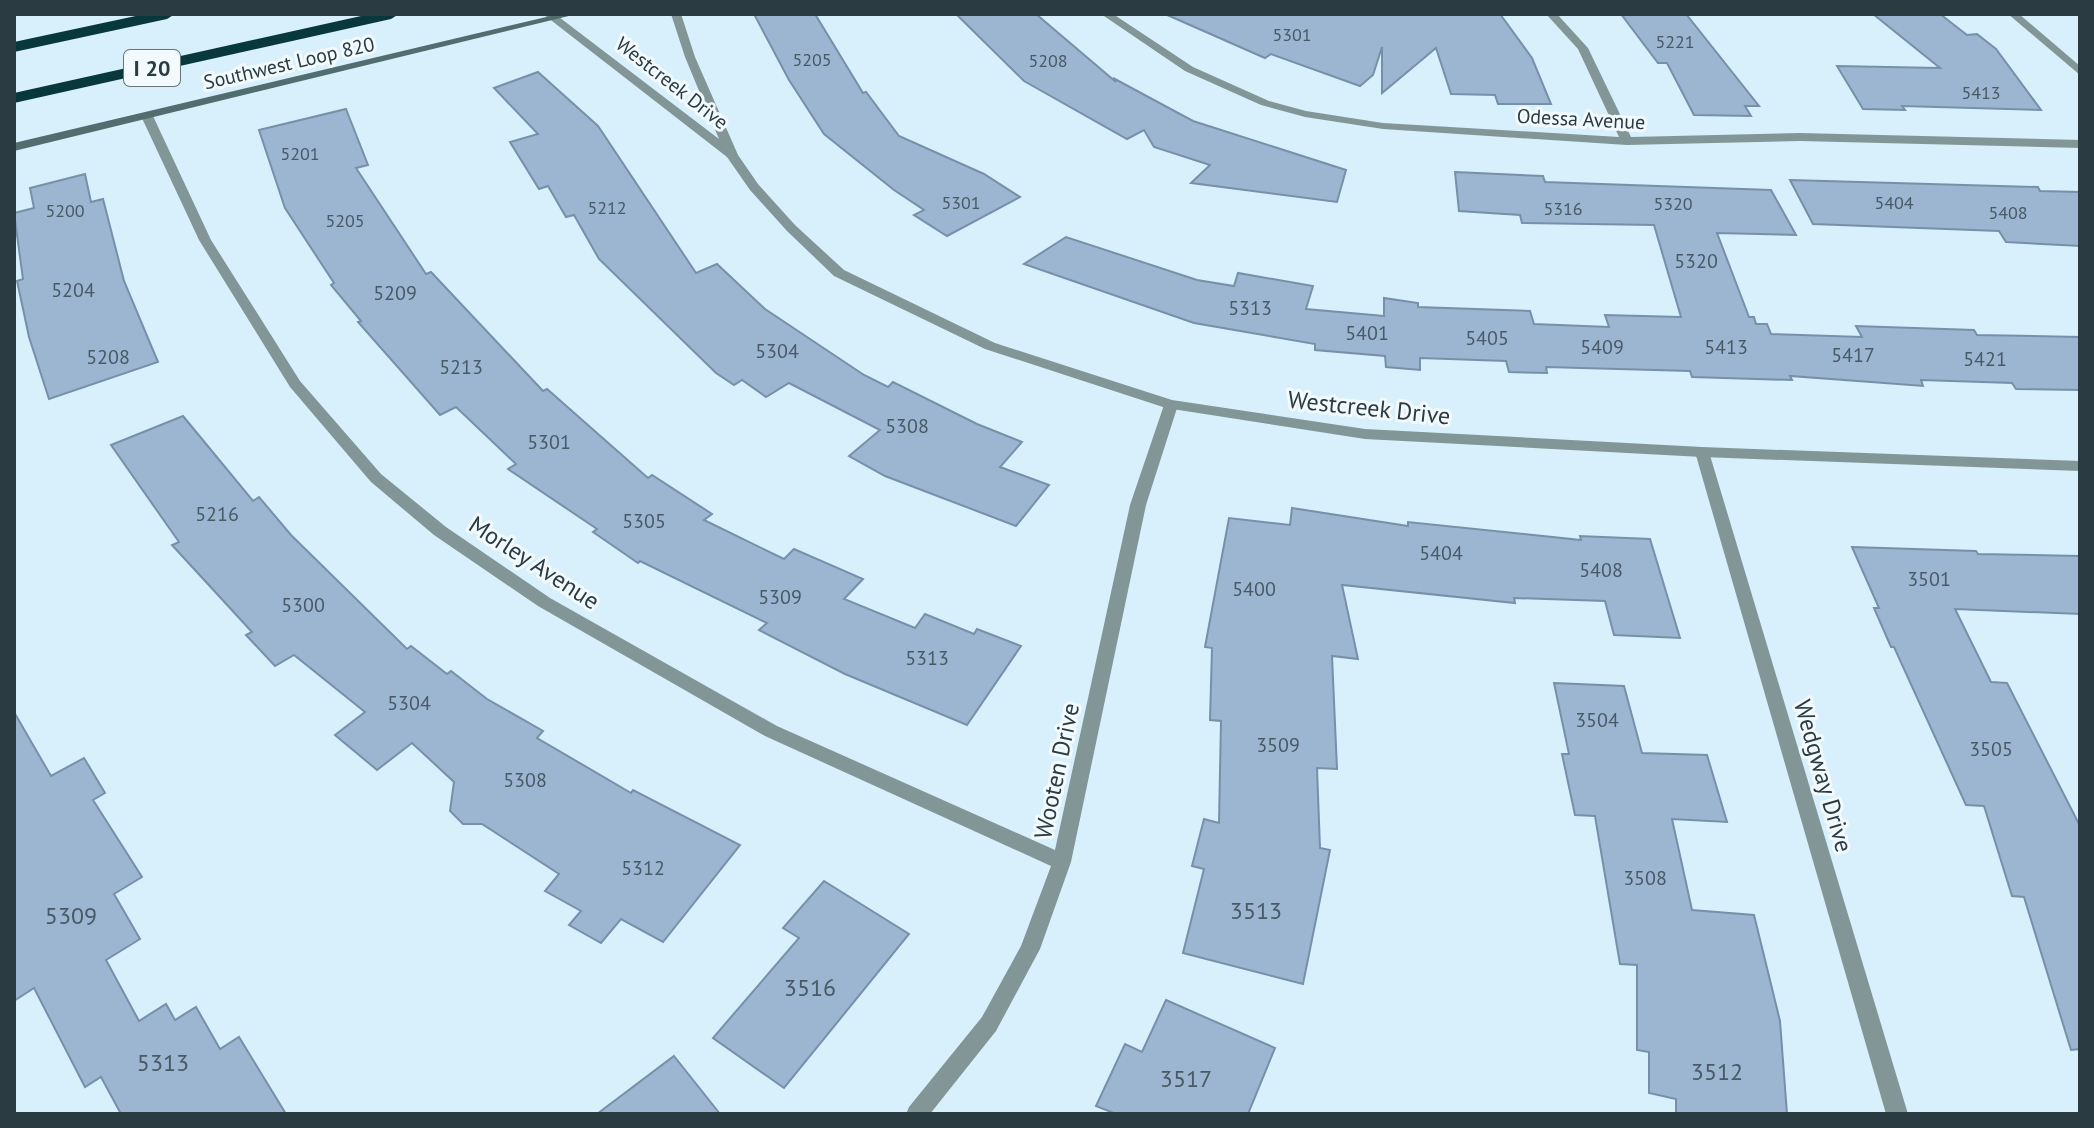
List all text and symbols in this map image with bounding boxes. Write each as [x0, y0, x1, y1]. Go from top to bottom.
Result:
house number: 5301 [1272, 23, 1312, 46]
house number: 5221 [1655, 30, 1695, 53]
street label: Southwest Loop 820 [201, 31, 377, 95]
street label: Westcreek Drive [610, 31, 734, 135]
house number: 5205 [792, 48, 832, 71]
house number: 5208 [1028, 49, 1068, 72]
road number: I 20 [124, 50, 180, 86]
house number: 5413 [1961, 81, 2001, 104]
street label: Odessa Avenue [1516, 103, 1646, 135]
house number: 5201 [280, 142, 320, 165]
house number: 5301 [941, 191, 981, 214]
house number: 5404 [1874, 191, 1914, 214]
house number: 5320 [1653, 192, 1693, 215]
house number: 5212 [587, 196, 627, 219]
house number: 5316 [1543, 197, 1583, 220]
house number: 5200 [45, 199, 85, 222]
house number: 5408 [1988, 201, 2028, 224]
house number: 5205 [325, 209, 365, 232]
house number: 5320 [1674, 248, 1718, 274]
house number: 5204 [51, 277, 95, 303]
house number: 5209 [373, 280, 417, 306]
house number: 5313 [1228, 295, 1272, 321]
house number: 5401 [1345, 320, 1389, 346]
house number: 5405 [1465, 325, 1509, 351]
house number: 5409 [1580, 334, 1624, 360]
house number: 5413 [1704, 334, 1748, 360]
house number: 5304 [755, 338, 799, 364]
house number: 5417 [1831, 342, 1875, 368]
house number: 5208 [86, 344, 130, 370]
house number: 5421 [1963, 346, 2007, 372]
house number: 5213 [439, 354, 483, 380]
street label: Westcreek Drive [1286, 384, 1452, 431]
house number: 5308 [885, 413, 929, 439]
house number: 5301 [527, 429, 571, 455]
house number: 5216 [195, 501, 239, 527]
house number: 5305 [622, 508, 666, 534]
street label: Morley Avenue [463, 509, 605, 616]
house number: 5404 [1419, 540, 1463, 566]
house number: 5408 [1579, 557, 1623, 583]
house number: 3501 [1907, 566, 1951, 592]
house number: 5400 [1232, 576, 1276, 602]
house number: 5309 [758, 584, 802, 610]
house number: 5300 [281, 592, 325, 618]
house number: 5313 [905, 645, 949, 671]
house number: 5304 [387, 690, 431, 716]
street label: Wedgway Drive [1787, 696, 1860, 856]
street label: Wooten Drive [1027, 700, 1086, 842]
house number: 3504 [1575, 707, 1619, 733]
house number: 3509 [1256, 732, 1300, 758]
house number: 3505 [1969, 736, 2013, 762]
house number: 5308 [503, 767, 547, 793]
house number: 5312 [621, 855, 665, 881]
house number: 3508 [1623, 865, 1667, 891]
house number: 3513 [1230, 895, 1282, 926]
house number: 5309 [45, 900, 97, 931]
house number: 3516 [784, 972, 836, 1003]
house number: 5313 [137, 1047, 189, 1078]
house number: 3512 [1691, 1056, 1743, 1087]
house number: 3517 [1160, 1063, 1212, 1094]

